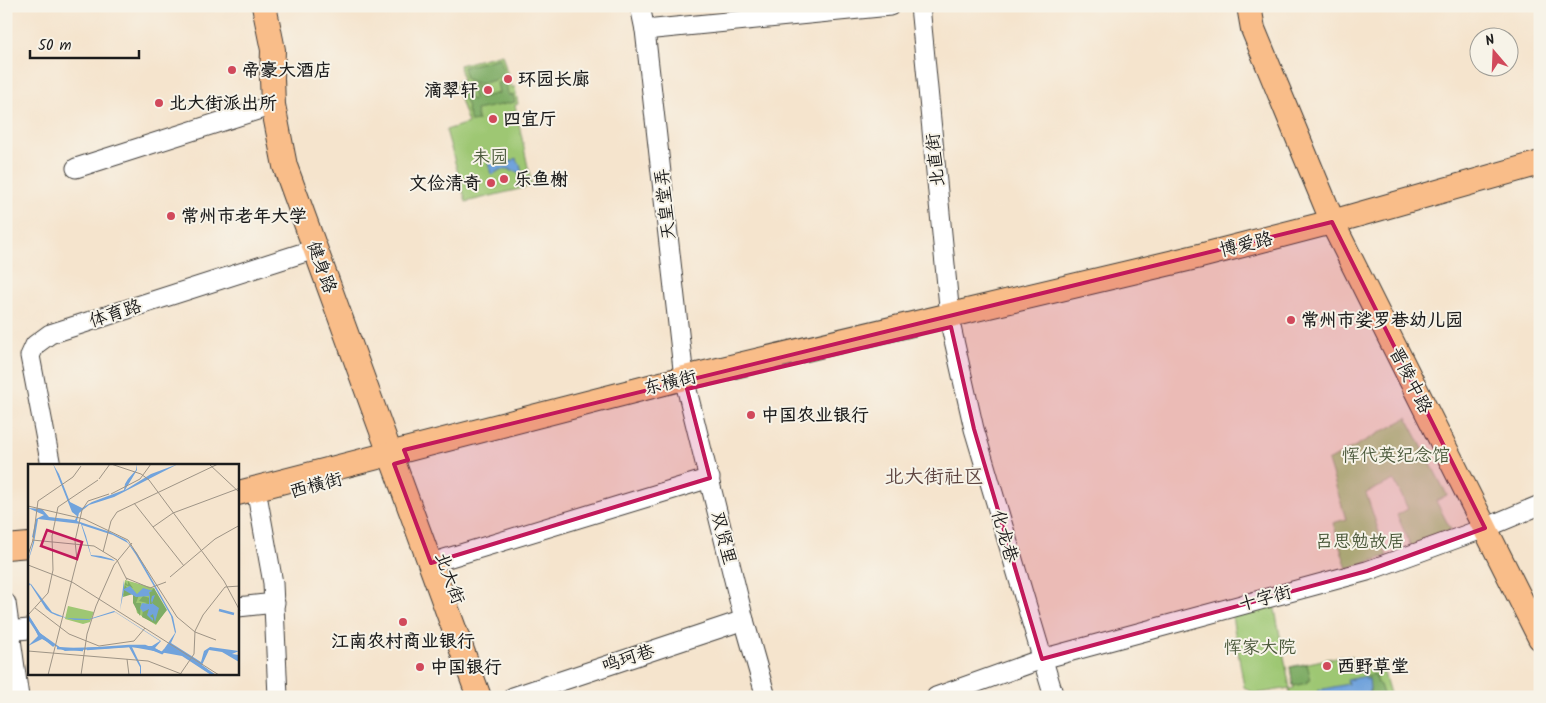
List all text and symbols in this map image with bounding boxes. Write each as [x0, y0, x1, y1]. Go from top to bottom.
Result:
scale bar [30, 28, 139, 60]
north arrow [1468, 28, 1518, 78]
text: N [1482, 29, 1498, 52]
text: 50 m [38, 34, 72, 58]
place label: 帝豪大酒店 [242, 57, 332, 86]
marker: 帝豪大酒店 [226, 64, 238, 76]
place label: 环园长廊 [518, 66, 590, 95]
marker: 环园长廊 [502, 73, 514, 85]
place label: 滴翠轩 [424, 77, 478, 106]
marker: 滴翠轩 [482, 84, 494, 96]
place label: 北大街派出所 [169, 90, 277, 119]
marker: 北大街派出所 [153, 97, 165, 109]
place label: 四宜厅 [503, 106, 557, 135]
marker: 四宜厅 [487, 113, 499, 125]
street label: 北直街 [919, 131, 954, 188]
park label: 未园 [472, 144, 508, 173]
place label: 乐鱼榭 [514, 166, 568, 195]
street label: 天皇堂弄 [648, 167, 685, 241]
place label: 文俭清奇 [409, 170, 481, 199]
marker: 乐鱼榭 [498, 173, 510, 185]
marker: 文俭清奇 [485, 177, 497, 189]
place label: 常州市老年大学 [181, 203, 307, 232]
marker: 常州市老年大学 [165, 210, 177, 222]
street label: 博爱路 [1217, 225, 1276, 266]
street label: 健身路 [298, 237, 343, 298]
street label: 体育路 [85, 292, 146, 337]
place label: 常州市娑罗巷幼儿园 [1301, 307, 1463, 336]
marker: 常州市娑罗巷幼儿园 [1285, 314, 1297, 326]
street label: 晋陵中路 [1380, 342, 1439, 419]
street label: 东横街 [641, 363, 700, 404]
place label: 中国农业银行 [761, 402, 869, 431]
marker: 中国农业银行 [745, 409, 757, 421]
park label: 恽代英纪念馆 [1342, 442, 1450, 471]
district label: 北大街社区 [884, 462, 984, 494]
inset map [28, 464, 239, 676]
street label: 西横街 [287, 465, 346, 507]
street label: 化龙巷 [982, 506, 1025, 566]
street label: 双贤里 [702, 509, 743, 568]
park label: 吕思勉故居 [1315, 528, 1405, 557]
street label: 北大街 [426, 548, 471, 609]
street label: 十字街 [1236, 578, 1295, 620]
marker: 江南农村商业银行 [397, 616, 409, 628]
place label: 江南农村商业银行 [331, 628, 475, 657]
park label: 恽家大院 [1224, 634, 1296, 663]
street label: 鸣珂巷 [598, 637, 659, 682]
place label: 西野草堂 [1337, 653, 1409, 682]
place label: 中国银行 [430, 654, 502, 683]
marker: 西野草堂 [1321, 660, 1333, 672]
marker: 中国银行 [414, 661, 426, 673]

